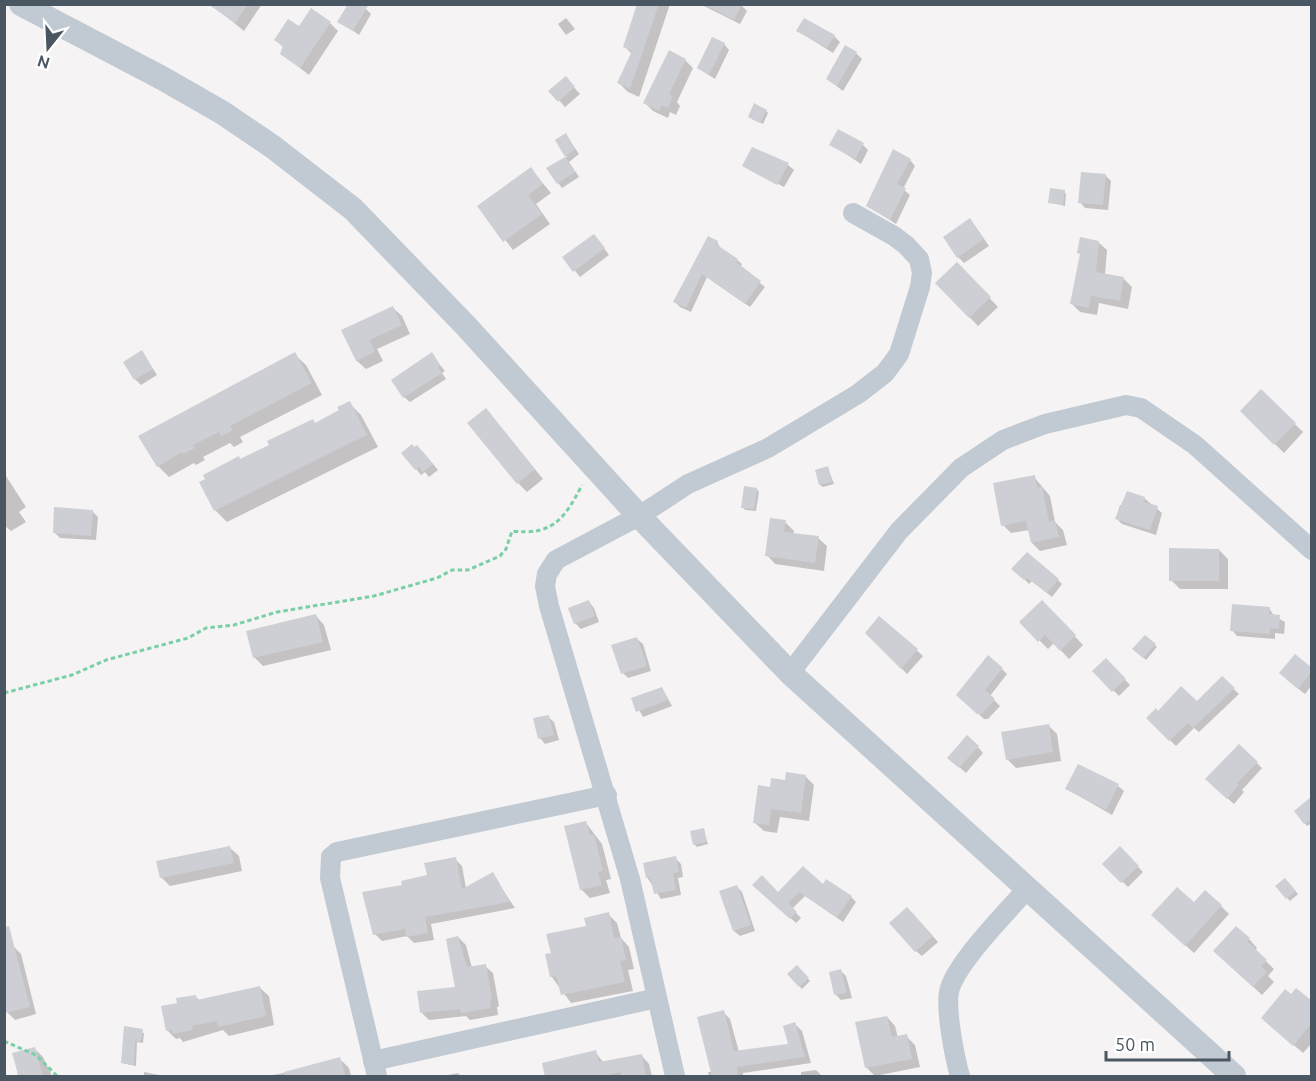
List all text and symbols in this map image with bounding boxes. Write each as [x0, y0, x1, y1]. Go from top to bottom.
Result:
north arrow [18, 18, 78, 78]
text: N [35, 52, 52, 73]
scale bar [1106, 1024, 1229, 1062]
text: 50 m [1115, 1034, 1155, 1054]

